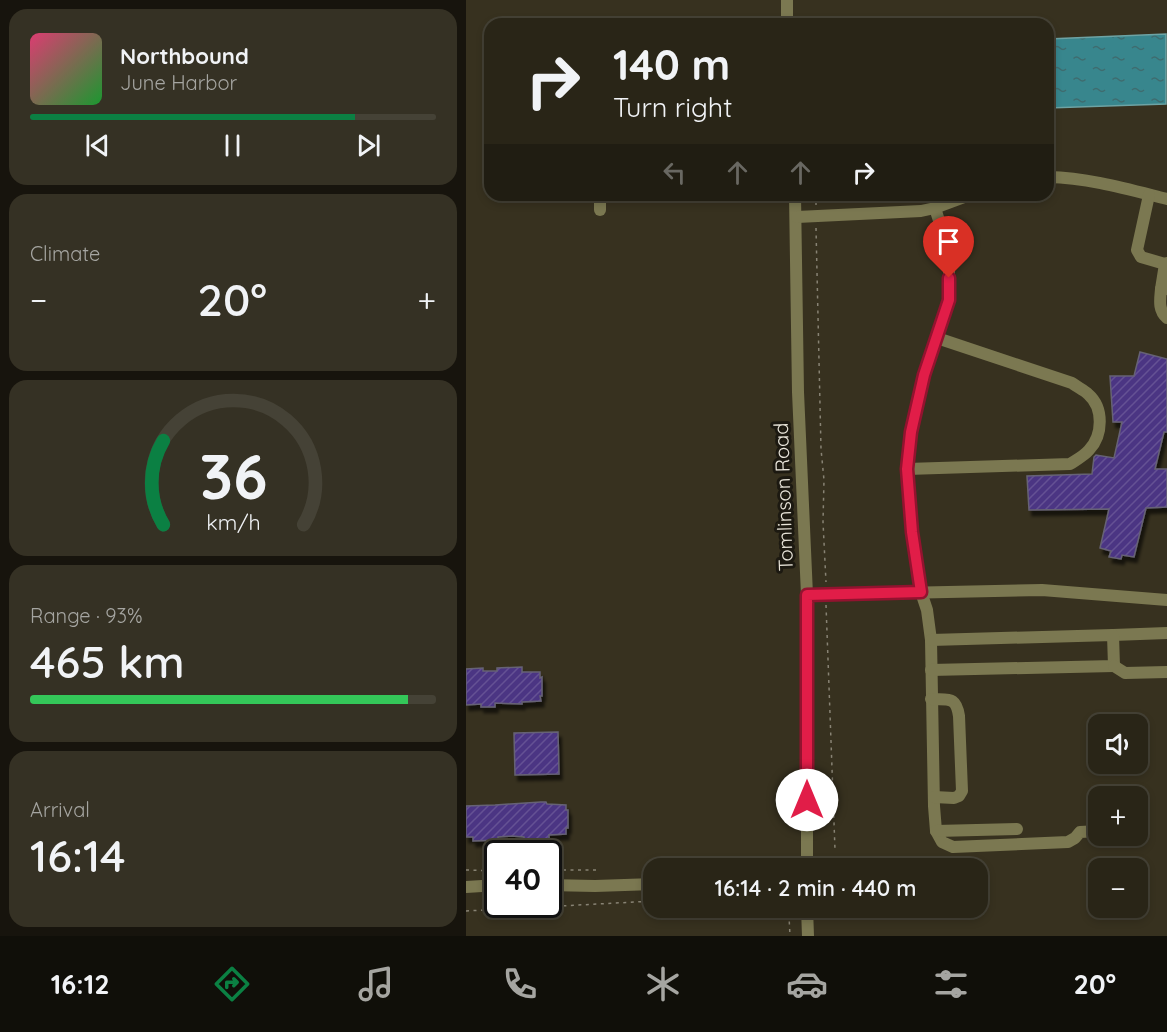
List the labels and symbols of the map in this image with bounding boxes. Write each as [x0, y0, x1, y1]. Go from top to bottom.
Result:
pin [923, 216, 974, 278]
street label: Tomlinson Road [768, 422, 798, 572]
position arrow [775, 768, 839, 832]
speed limit sign: 40 [484, 840, 562, 918]

